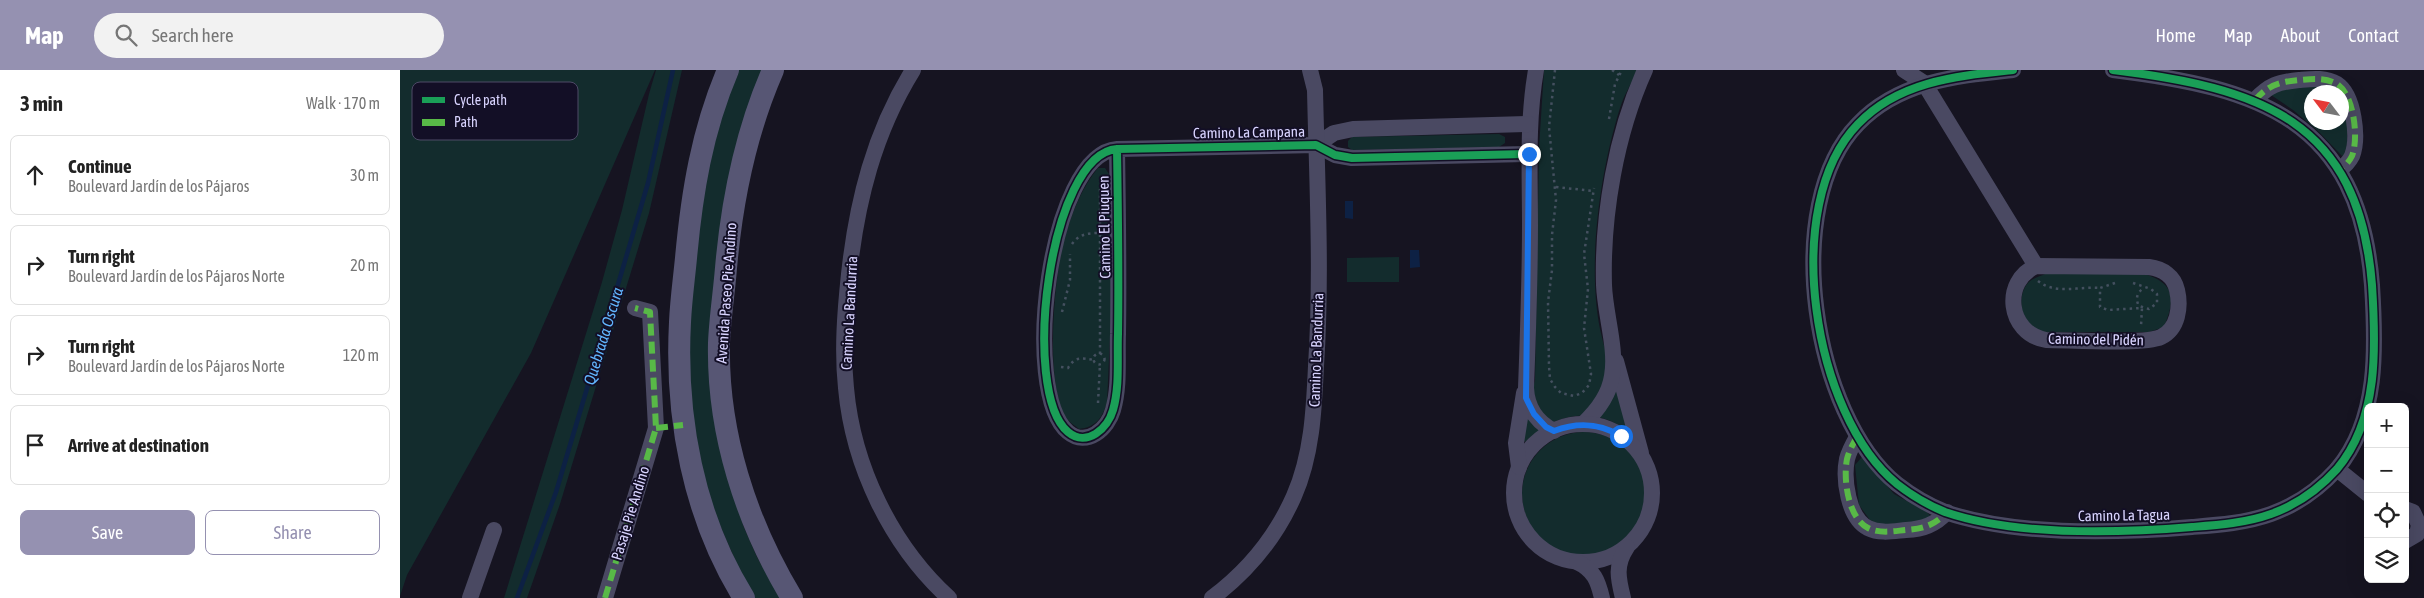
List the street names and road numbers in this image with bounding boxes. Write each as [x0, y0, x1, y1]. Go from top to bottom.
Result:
street label: Camino La Campana [1193, 123, 1305, 141]
street label: Camino El Piuquen [1095, 175, 1113, 279]
street label: Avenida Paseo Pie Andino [713, 222, 739, 364]
street label: Camino La Bandurria [838, 256, 860, 370]
street label: Camino La Bandurria [1306, 293, 1326, 407]
street label: Camino del Pidén [2048, 330, 2144, 348]
street label: Pasaje Pie Andino [608, 464, 652, 562]
street label: Camino La Tagua [2078, 506, 2170, 524]

